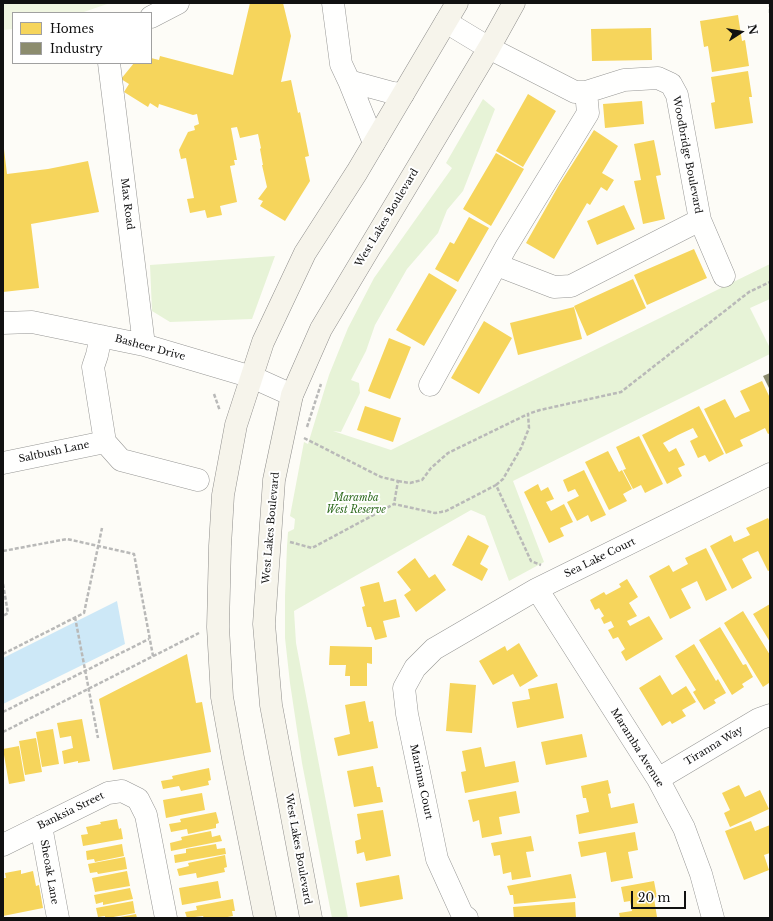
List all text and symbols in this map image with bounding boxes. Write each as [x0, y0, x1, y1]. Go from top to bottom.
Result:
legend [12, 12, 152, 64]
north arrow [721, 12, 761, 52]
text: Homes [50, 21, 94, 36]
text: N [745, 23, 761, 36]
text: Industry [50, 41, 103, 56]
street label: Woodbridge Boulevard [670, 95, 704, 215]
street label: West Lakes Boulevard [353, 167, 421, 269]
street label: Max Road [118, 177, 136, 231]
street label: Basheer Drive [114, 333, 186, 363]
street label: Saltbush Lane [18, 439, 90, 465]
street label: West Lakes Boulevard [260, 472, 282, 584]
park label: Maramba West Reserve [326, 492, 386, 516]
street label: Sea Lake Court [562, 536, 638, 580]
street label: Maramba Avenue [608, 706, 666, 790]
street label: Tiranna Way [683, 724, 745, 768]
street label: Marinna Court [407, 743, 435, 821]
street label: Banksia Street [36, 790, 106, 832]
street label: West Lakes Boulevard [282, 793, 314, 905]
street label: Sheoak Lane [37, 839, 61, 905]
scale bar [633, 883, 688, 909]
text: 20 m [638, 890, 670, 905]

